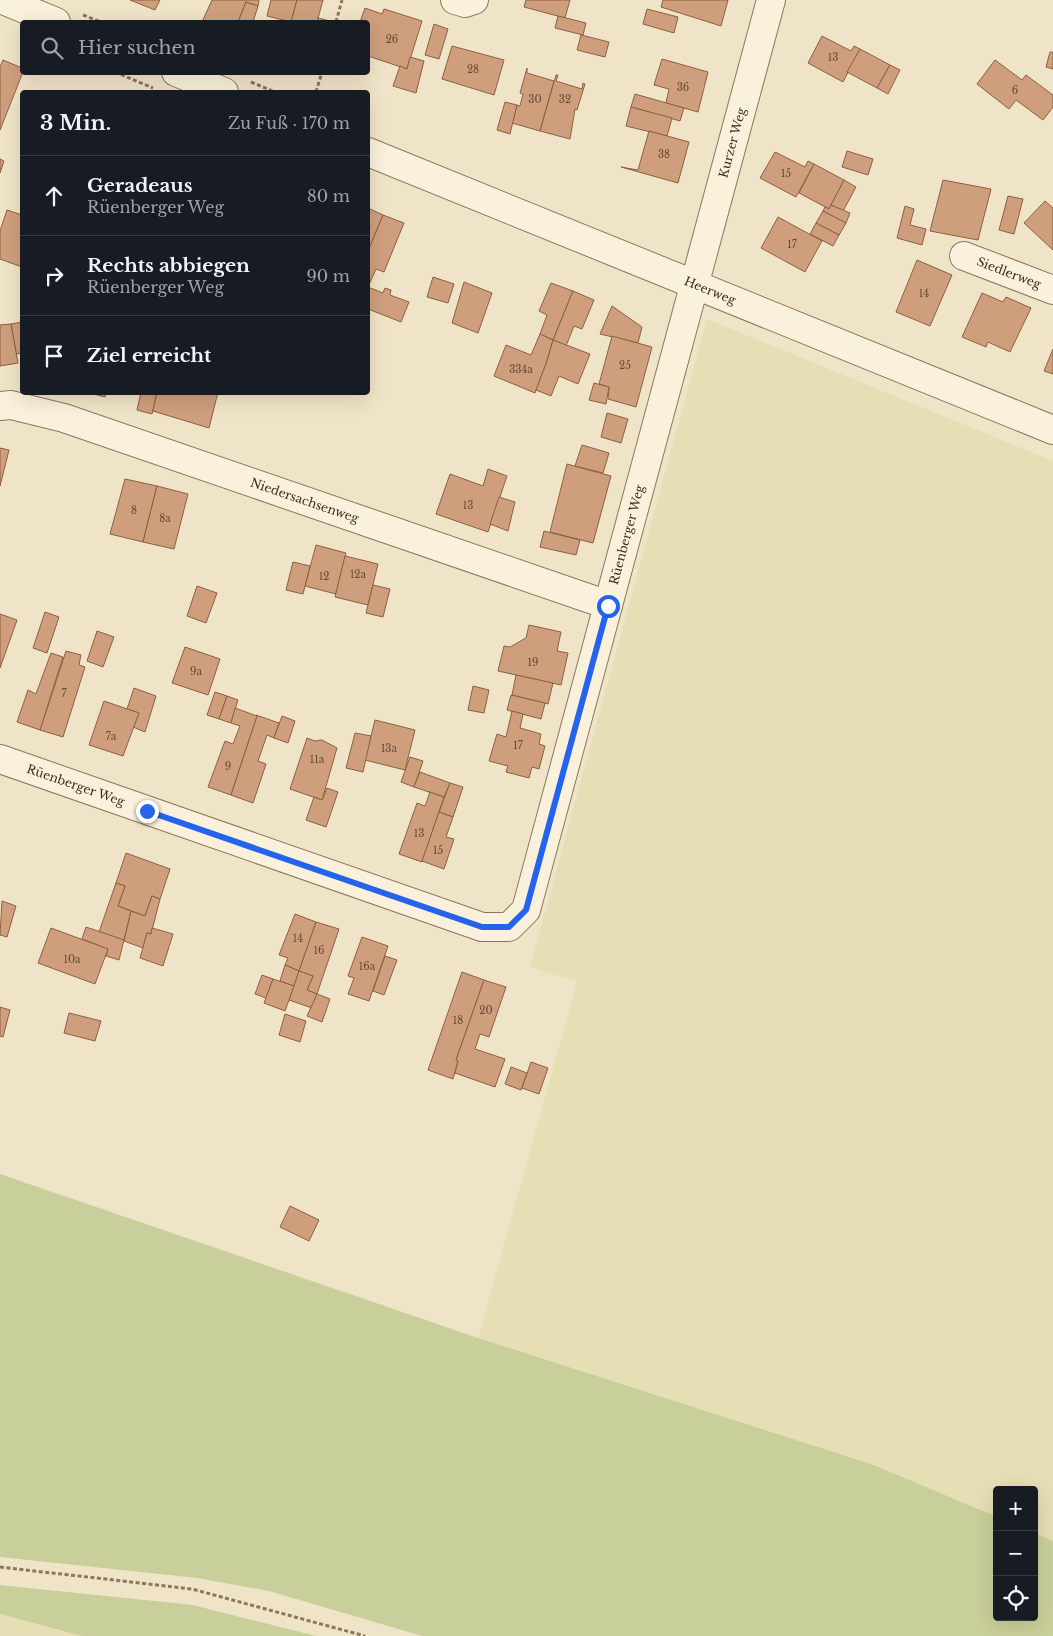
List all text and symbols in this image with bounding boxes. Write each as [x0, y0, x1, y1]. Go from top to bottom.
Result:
search box [20, 20, 370, 75]
house number: 26 [386, 33, 398, 46]
icon: search [38, 34, 66, 62]
text: Hier suchen [78, 36, 196, 59]
house number: 13 [828, 51, 838, 64]
house number: 28 [467, 63, 479, 76]
house number: 36 [677, 81, 689, 94]
house number: 6 [1012, 84, 1018, 97]
house number: 30 [528, 93, 542, 106]
house number: 32 [559, 93, 571, 106]
street label: Kurzer Weg [715, 105, 749, 180]
text: 3 Min. [40, 110, 111, 136]
text: Zu Fuß · 170 m [228, 113, 350, 133]
house number: 38 [658, 148, 670, 161]
house number: 15 [781, 167, 791, 180]
text: Geradeaus [87, 174, 193, 197]
icon: ahead [40, 182, 68, 210]
text: 80 m [307, 186, 350, 206]
text: Rüenberger Weg [87, 197, 224, 217]
house number: 17 [787, 238, 798, 251]
text: Rechts abbiegen [87, 254, 250, 277]
street label: Siedlerweg [975, 254, 1044, 292]
icon: right [40, 262, 68, 290]
text: 90 m [307, 266, 350, 286]
street label: Heerweg [682, 273, 739, 308]
text: Rüenberger Weg [87, 277, 224, 297]
house number: 14 [919, 287, 929, 300]
icon: arrive [40, 342, 68, 370]
text: Ziel erreicht [87, 344, 211, 367]
house number: 25 [619, 359, 631, 372]
house number: 334a [509, 363, 533, 376]
street label: Niedersachsenweg [249, 475, 362, 526]
street label: Rüenberger Weg [606, 482, 647, 586]
house number: 13 [463, 499, 473, 512]
house number: 8 [131, 504, 137, 517]
house number: 8a [159, 512, 171, 525]
house number: 12a [350, 568, 367, 581]
house number: 12 [319, 570, 329, 583]
route start [597, 595, 620, 618]
house number: 19 [528, 656, 538, 669]
house number: 9a [190, 665, 202, 678]
house number: 7 [61, 687, 67, 700]
house number: 7a [106, 730, 117, 743]
house number: 17 [513, 739, 524, 752]
house number: 13a [381, 742, 398, 755]
house number: 11a [310, 753, 325, 766]
house number: 9 [225, 760, 231, 773]
street label: Rüenberger Weg [25, 761, 128, 809]
route end [136, 800, 159, 823]
house number: 13 [414, 827, 424, 840]
house number: 15 [433, 844, 443, 857]
house number: 14 [293, 932, 303, 945]
house number: 16 [314, 944, 324, 957]
house number: 10a [63, 953, 81, 966]
house number: 16a [359, 960, 376, 973]
house number: 20 [479, 1004, 493, 1017]
house number: 18 [453, 1014, 463, 1027]
map controls [993, 1486, 1038, 1621]
button: + [993, 1486, 1038, 1531]
button: − [993, 1531, 1038, 1576]
button: locate [993, 1576, 1038, 1621]

